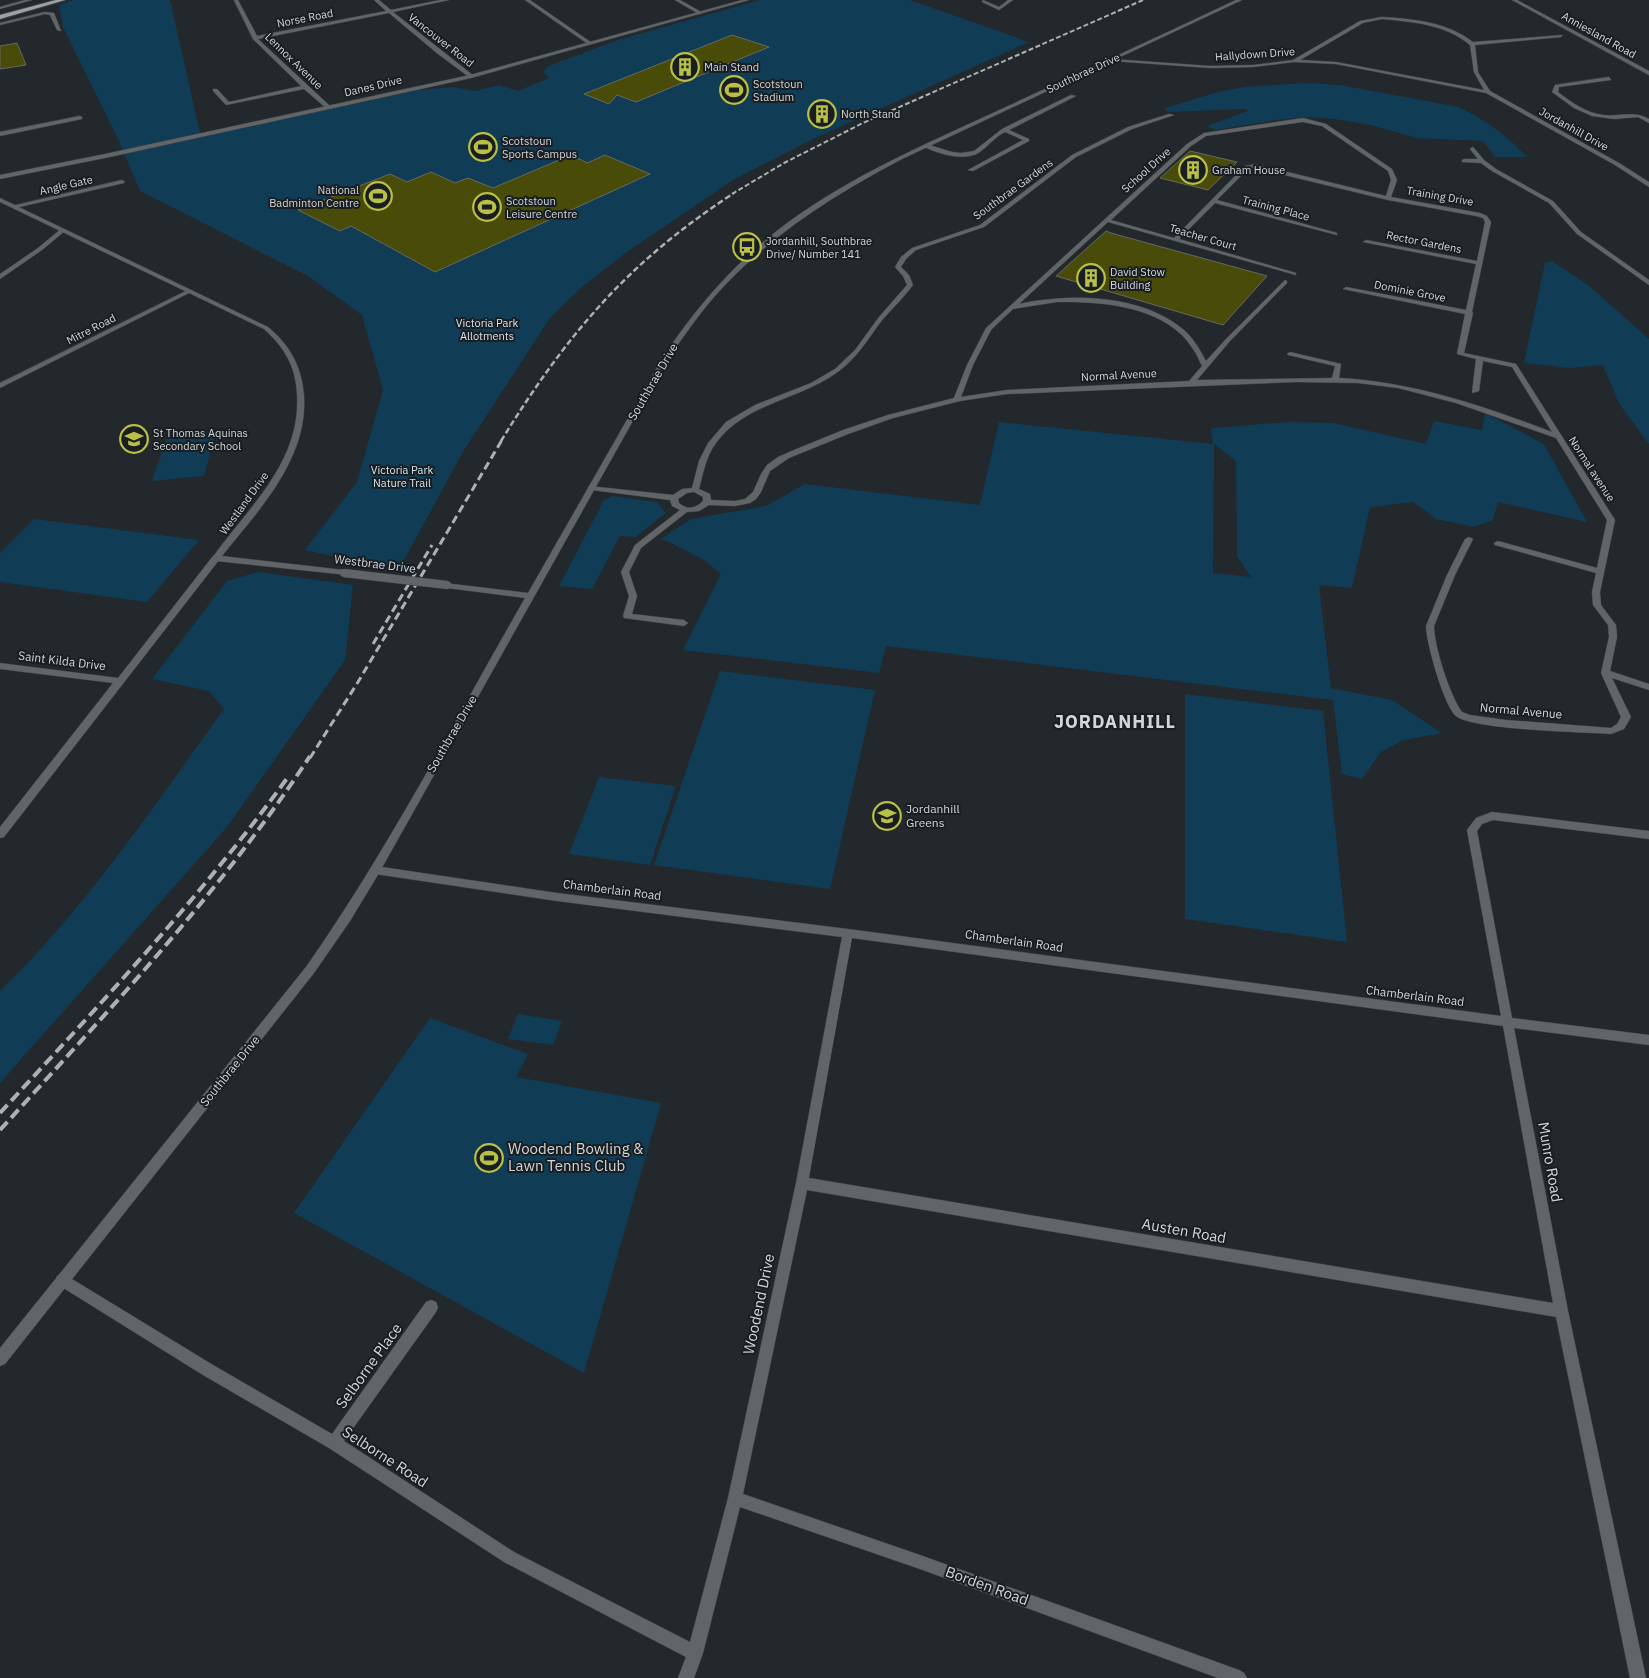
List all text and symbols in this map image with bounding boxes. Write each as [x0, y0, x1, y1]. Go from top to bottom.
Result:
street label: Norse Road [276, 6, 334, 30]
street label: Anniesland Road [1559, 9, 1639, 61]
street label: Vancouver Road [405, 10, 477, 70]
street label: Lennox Avenue [262, 30, 326, 92]
street label: Hallydown Drive [1215, 44, 1295, 64]
street label: Southbrae Drive [1044, 50, 1122, 96]
building icon: Main Stand [670, 52, 700, 82]
place label: Main Stand [704, 60, 759, 74]
street label: Danes Drive [343, 73, 403, 99]
sports icon: Scotstoun Stadium [719, 75, 749, 105]
place label: Scotstoun Stadium [753, 77, 803, 104]
building icon: North Stand [807, 99, 837, 129]
street label: Jordanhill Drive [1537, 104, 1611, 154]
place label: North Stand [841, 107, 900, 121]
sports icon: Scotstoun Sports Campus [468, 132, 498, 162]
place label: Scotstoun Sports Campus [502, 134, 577, 161]
street label: School Drive [1118, 144, 1174, 196]
street label: Southbrae Gardens [970, 155, 1056, 223]
building icon: Graham House [1178, 155, 1208, 185]
place label: Graham House [1212, 163, 1285, 177]
street label: Angle Gate [38, 172, 94, 198]
sports icon: National Badminton Centre [363, 181, 393, 211]
place label: National Badminton Centre [269, 183, 359, 210]
street label: Training Drive [1405, 183, 1475, 209]
sports icon: Scotstoun Leisure Centre [472, 192, 502, 222]
street label: Training Place [1241, 192, 1311, 224]
place label: Scotstoun Leisure Centre [506, 194, 577, 221]
street label: Teacher Court [1168, 221, 1238, 253]
street label: Rector Gardens [1385, 228, 1463, 256]
bus stop icon: Jordanhill, Southbrae Drive/ Number 141 [732, 232, 762, 262]
place label: Jordanhill, Southbrae Drive/ Number 141 [766, 234, 872, 261]
building icon: David Stow Building [1076, 263, 1106, 293]
place label: David Stow Building [1110, 265, 1166, 292]
street label: Dominie Grove [1373, 277, 1447, 305]
street label: Mitre Road [64, 311, 118, 347]
park label: Victoria Park Allotments [456, 316, 518, 343]
street label: Southbrae Drive [624, 340, 681, 423]
street label: Normal Avenue [1081, 366, 1157, 384]
school or university icon: St Thomas Aquinas Secondary School [119, 424, 149, 454]
place label: St Thomas Aquinas Secondary School [153, 426, 248, 453]
street label: Normal avenue [1566, 434, 1618, 504]
park label: Victoria Park Nature Trail [371, 463, 433, 490]
street label: Westland Drive [216, 469, 272, 537]
street label: Westbrae Drive [333, 551, 417, 576]
street label: Saint Kilda Drive [17, 648, 107, 673]
street label: Southbrae Drive [423, 692, 480, 775]
street label: Normal Avenue [1479, 699, 1563, 722]
district label: JORDANHILL [1054, 710, 1176, 733]
school or university icon: Jordanhill Greens [872, 801, 902, 831]
place label: Jordanhill Greens [906, 801, 960, 830]
street label: Chamberlain Road [562, 876, 662, 903]
street label: Chamberlain Road [964, 926, 1064, 955]
street label: Chamberlain Road [1365, 982, 1465, 1009]
street label: Southbrae Drive [197, 1032, 263, 1109]
street label: Munro Road [1534, 1120, 1567, 1203]
place label: Woodend Bowling & Lawn Tennis Club [508, 1139, 644, 1175]
sports icon: Woodend Bowling & Lawn Tennis Club [474, 1143, 504, 1173]
street label: Austen Road [1140, 1214, 1228, 1247]
street label: Woodend Drive [739, 1252, 778, 1356]
street label: Selborne Place [331, 1319, 406, 1412]
street label: Selborne Road [339, 1422, 432, 1491]
street label: Borden Road [943, 1562, 1031, 1609]

